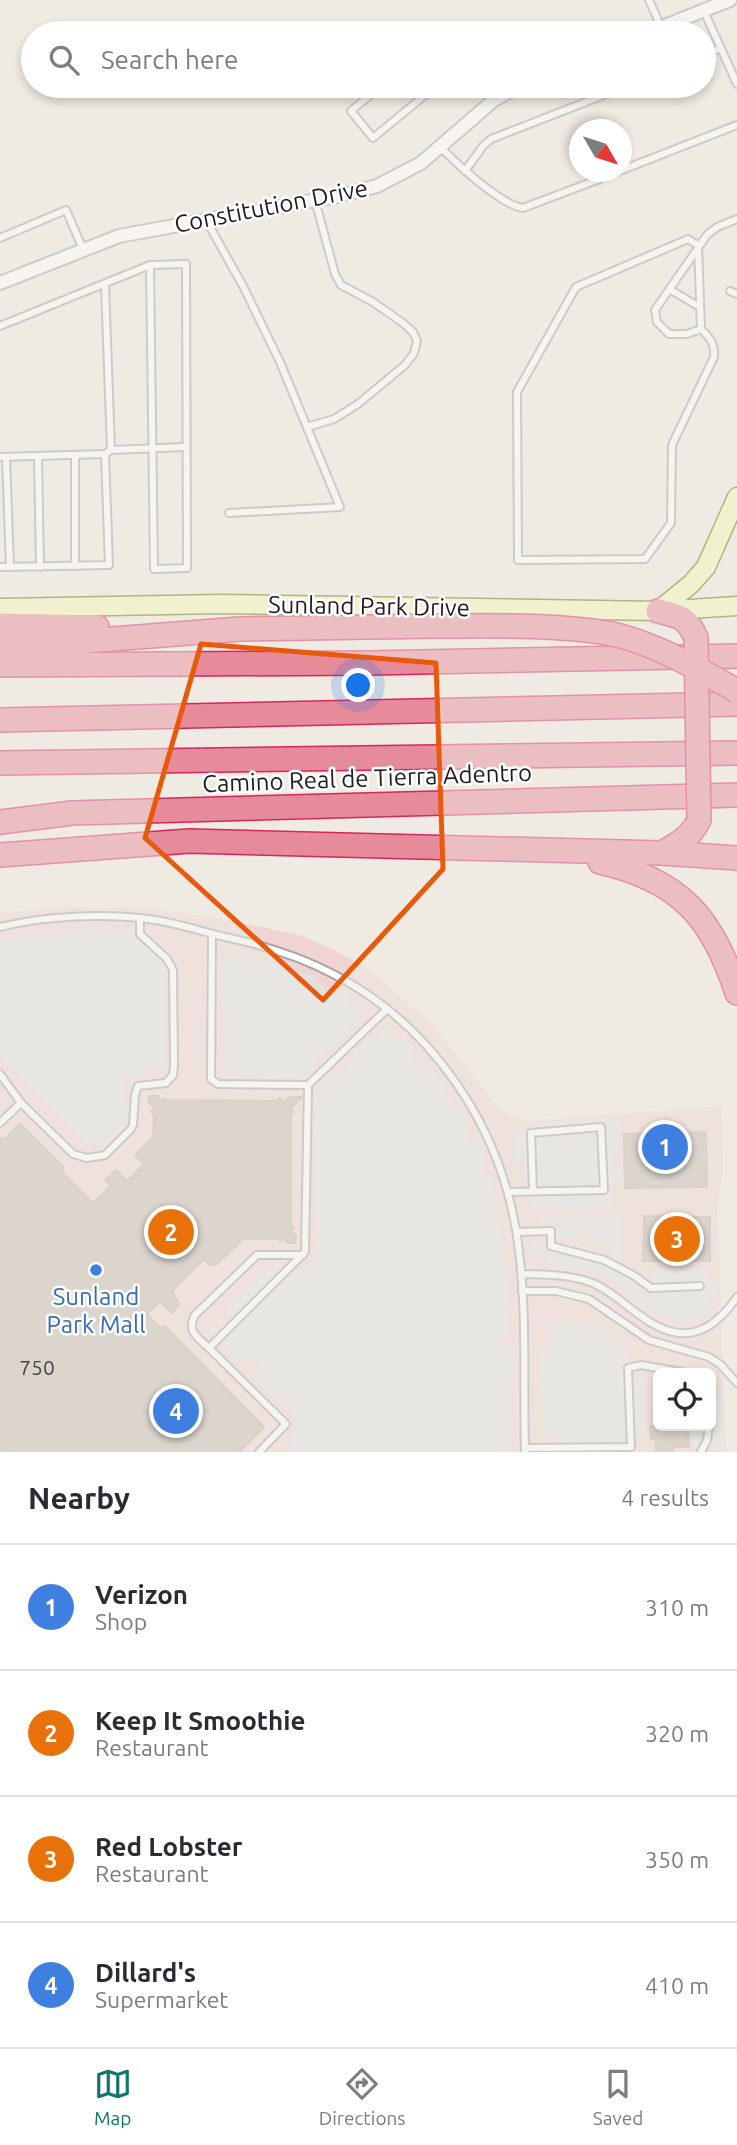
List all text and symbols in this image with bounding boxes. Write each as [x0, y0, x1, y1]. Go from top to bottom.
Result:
search box [21, 21, 716, 98]
icon: search [45, 41, 83, 79]
text: Search here [101, 45, 238, 74]
north arrow [569, 119, 632, 182]
street label: Constitution Drive [172, 174, 370, 238]
street label: Sunland Park Drive [268, 591, 470, 621]
your location [341, 668, 375, 702]
street label: Camino Real de Tierra Adentro [202, 759, 532, 797]
pin: 1 [642, 1121, 688, 1173]
pin: 2 [148, 1206, 194, 1258]
pin: 3 [654, 1213, 700, 1265]
marker: Sunland Park Mall [88, 1262, 104, 1278]
place label: Sunland Park Mall [47, 1283, 145, 1338]
house number: 750 [19, 1355, 55, 1379]
map controls [653, 1368, 716, 1431]
button: locate [653, 1368, 716, 1431]
pin: 4 [153, 1385, 199, 1437]
text: Nearby [28, 1481, 130, 1515]
text: 4 results [621, 1485, 709, 1510]
text: Verizon [95, 1580, 188, 1609]
text: 1 [45, 1595, 57, 1620]
text: 310 m [645, 1595, 709, 1620]
text: Shop [95, 1609, 147, 1634]
text: Keep It Smoothie [95, 1706, 305, 1735]
text: 2 [45, 1721, 57, 1746]
text: 320 m [645, 1721, 709, 1746]
text: Restaurant [95, 1735, 209, 1760]
text: Red Lobster [95, 1832, 243, 1861]
text: 3 [45, 1847, 57, 1872]
text: 350 m [645, 1847, 709, 1872]
text: Restaurant [95, 1861, 209, 1886]
text: Dillard's [95, 1958, 196, 1987]
text: 4 [45, 1973, 57, 1998]
text: 410 m [645, 1973, 709, 1998]
text: Supermarket [95, 1987, 228, 2012]
tab: Map [94, 2065, 132, 2129]
tab: Directions [319, 2065, 406, 2129]
tab: Saved [593, 2065, 643, 2129]

